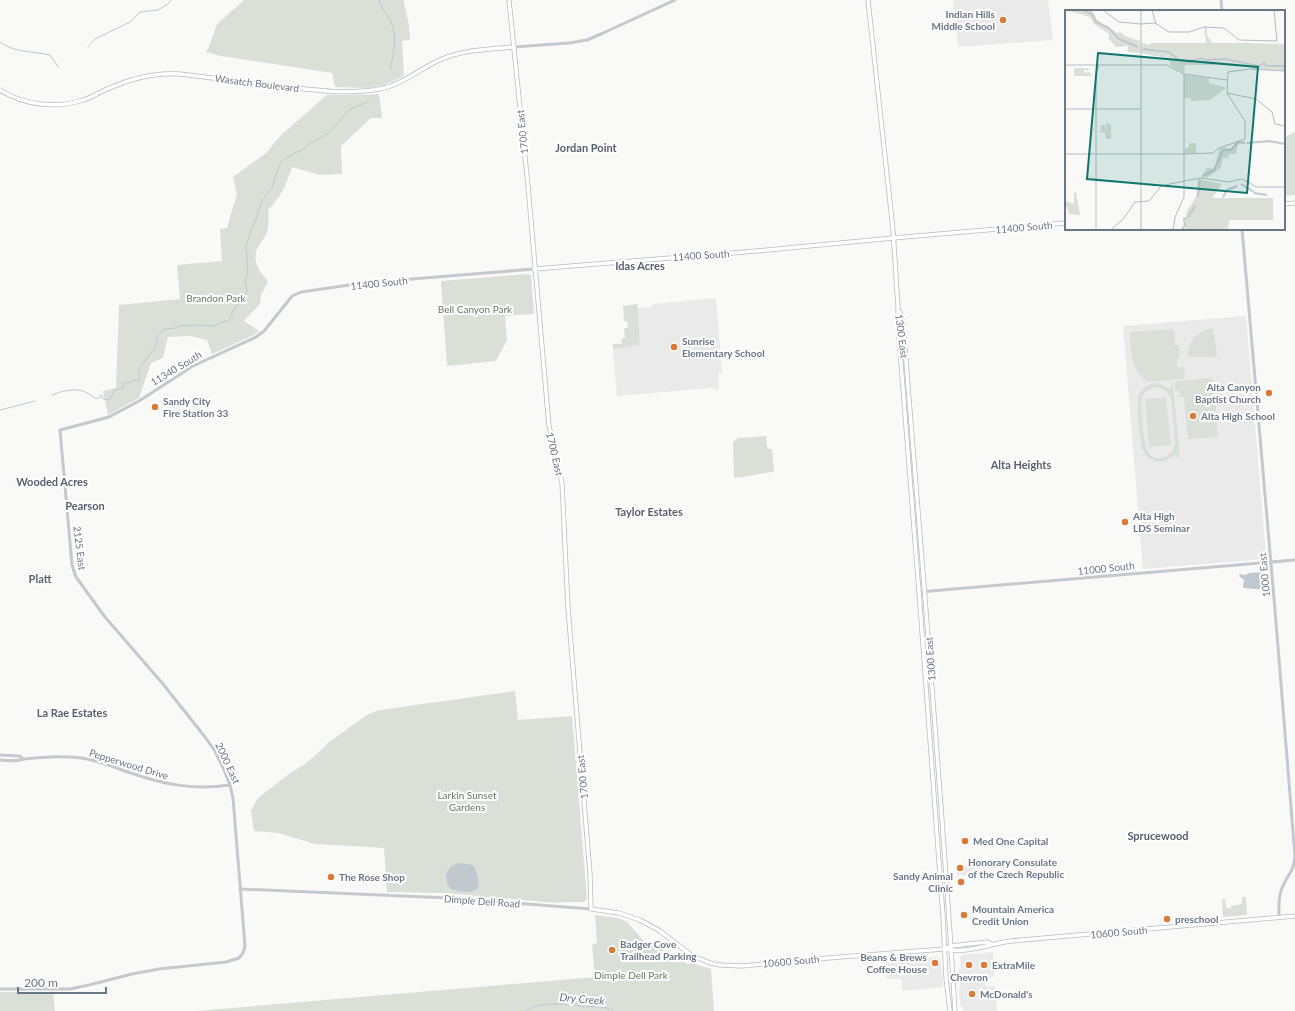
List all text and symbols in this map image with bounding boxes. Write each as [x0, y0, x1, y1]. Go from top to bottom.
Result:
place label: Indian Hills Middle School [932, 8, 996, 32]
inset map [1065, 10, 1285, 230]
marker: Indian Hills Middle School [998, 15, 1008, 25]
street label: Wasatch Boulevard [214, 72, 300, 94]
street label: 1700 East [514, 109, 530, 155]
district label: Jordan Point [555, 141, 618, 154]
street label: 11400 South [995, 219, 1053, 235]
street label: 11400 South [672, 247, 730, 263]
district label: Idas Acres [615, 259, 665, 272]
street label: 11400 South [350, 274, 408, 292]
park label: Brandon Park [186, 292, 247, 304]
park label: Bell Canyon Park [438, 303, 513, 315]
street label: 1300 East [893, 313, 911, 359]
place label: Sunrise Elementary School [682, 335, 765, 359]
marker: Sunrise Elementary School [669, 342, 679, 352]
street label: 11340 South [148, 348, 204, 388]
place label: Alta Canyon Baptist Church [1195, 381, 1261, 405]
marker: Alta Canyon Baptist Church [1264, 388, 1274, 398]
place label: Sandy City Fire Station 33 [163, 395, 229, 419]
marker: Sandy City Fire Station 33 [150, 402, 160, 412]
place label: Alta High School [1200, 410, 1275, 422]
marker: Alta High School [1188, 411, 1198, 421]
street label: 1700 East [544, 431, 566, 477]
district label: Alta Heights [990, 458, 1051, 471]
district label: Wooded Acres [16, 475, 88, 488]
district label: Pearson [65, 499, 105, 512]
district label: Taylor Estates [615, 505, 683, 518]
place label: Alta High LDS Seminar [1132, 510, 1190, 534]
marker: Alta High LDS Seminar [1120, 517, 1130, 527]
street label: 2125 East [71, 525, 89, 571]
street label: 1000 East [1256, 552, 1272, 598]
street label: 11000 South [1077, 559, 1135, 577]
district label: Platt [29, 572, 52, 585]
street label: 1300 East [922, 636, 938, 682]
district label: La Rae Estates [37, 706, 107, 719]
street label: 2000 East [213, 740, 243, 786]
street label: Pepperwood Drive [88, 746, 170, 782]
street label: 1700 East [574, 754, 590, 800]
park label: Larkin Sunset Gardens [437, 789, 497, 813]
district label: Sprucewood [1127, 829, 1189, 842]
place label: Med One Capital [973, 835, 1048, 847]
marker: Med One Capital [960, 836, 970, 846]
place label: Honorary Consulate of the Czech Republic [968, 856, 1064, 880]
marker: Honorary Consulate of the Czech Republic [955, 863, 965, 873]
place label: Sandy Animal Clinic [893, 870, 953, 894]
place label: The Rose Shop [339, 871, 405, 883]
marker: The Rose Shop [326, 872, 336, 882]
marker: Sandy Animal Clinic [956, 877, 966, 887]
street label: Dimple Dell Road [444, 892, 520, 910]
place label: Mountain America Credit Union [972, 903, 1054, 927]
marker: Mountain America Credit Union [959, 910, 969, 920]
place label: preschool [1175, 913, 1218, 925]
marker: preschool [1162, 914, 1172, 924]
street label: 10600 South [1090, 924, 1148, 940]
place label: Badger Cove Trailhead Parking [620, 938, 697, 962]
marker: Badger Cove Trailhead Parking [607, 945, 617, 955]
place label: Beans & Brews Coffee House [860, 951, 928, 975]
street label: 10600 South [762, 953, 820, 969]
marker: Beans & Brews Coffee House [930, 958, 940, 968]
place label: ExtraMile [992, 959, 1036, 971]
marker: Chevron [964, 960, 974, 970]
marker: ExtraMile [979, 960, 989, 970]
scale bar [18, 969, 106, 995]
park label: Dimple Dell Park [594, 969, 669, 981]
place label: Chevron [950, 971, 988, 983]
text: 200 m [24, 975, 58, 990]
place label: McDonald's [980, 988, 1033, 1000]
marker: McDonald's [967, 989, 977, 999]
water label: Dry Creek [559, 990, 606, 1007]

